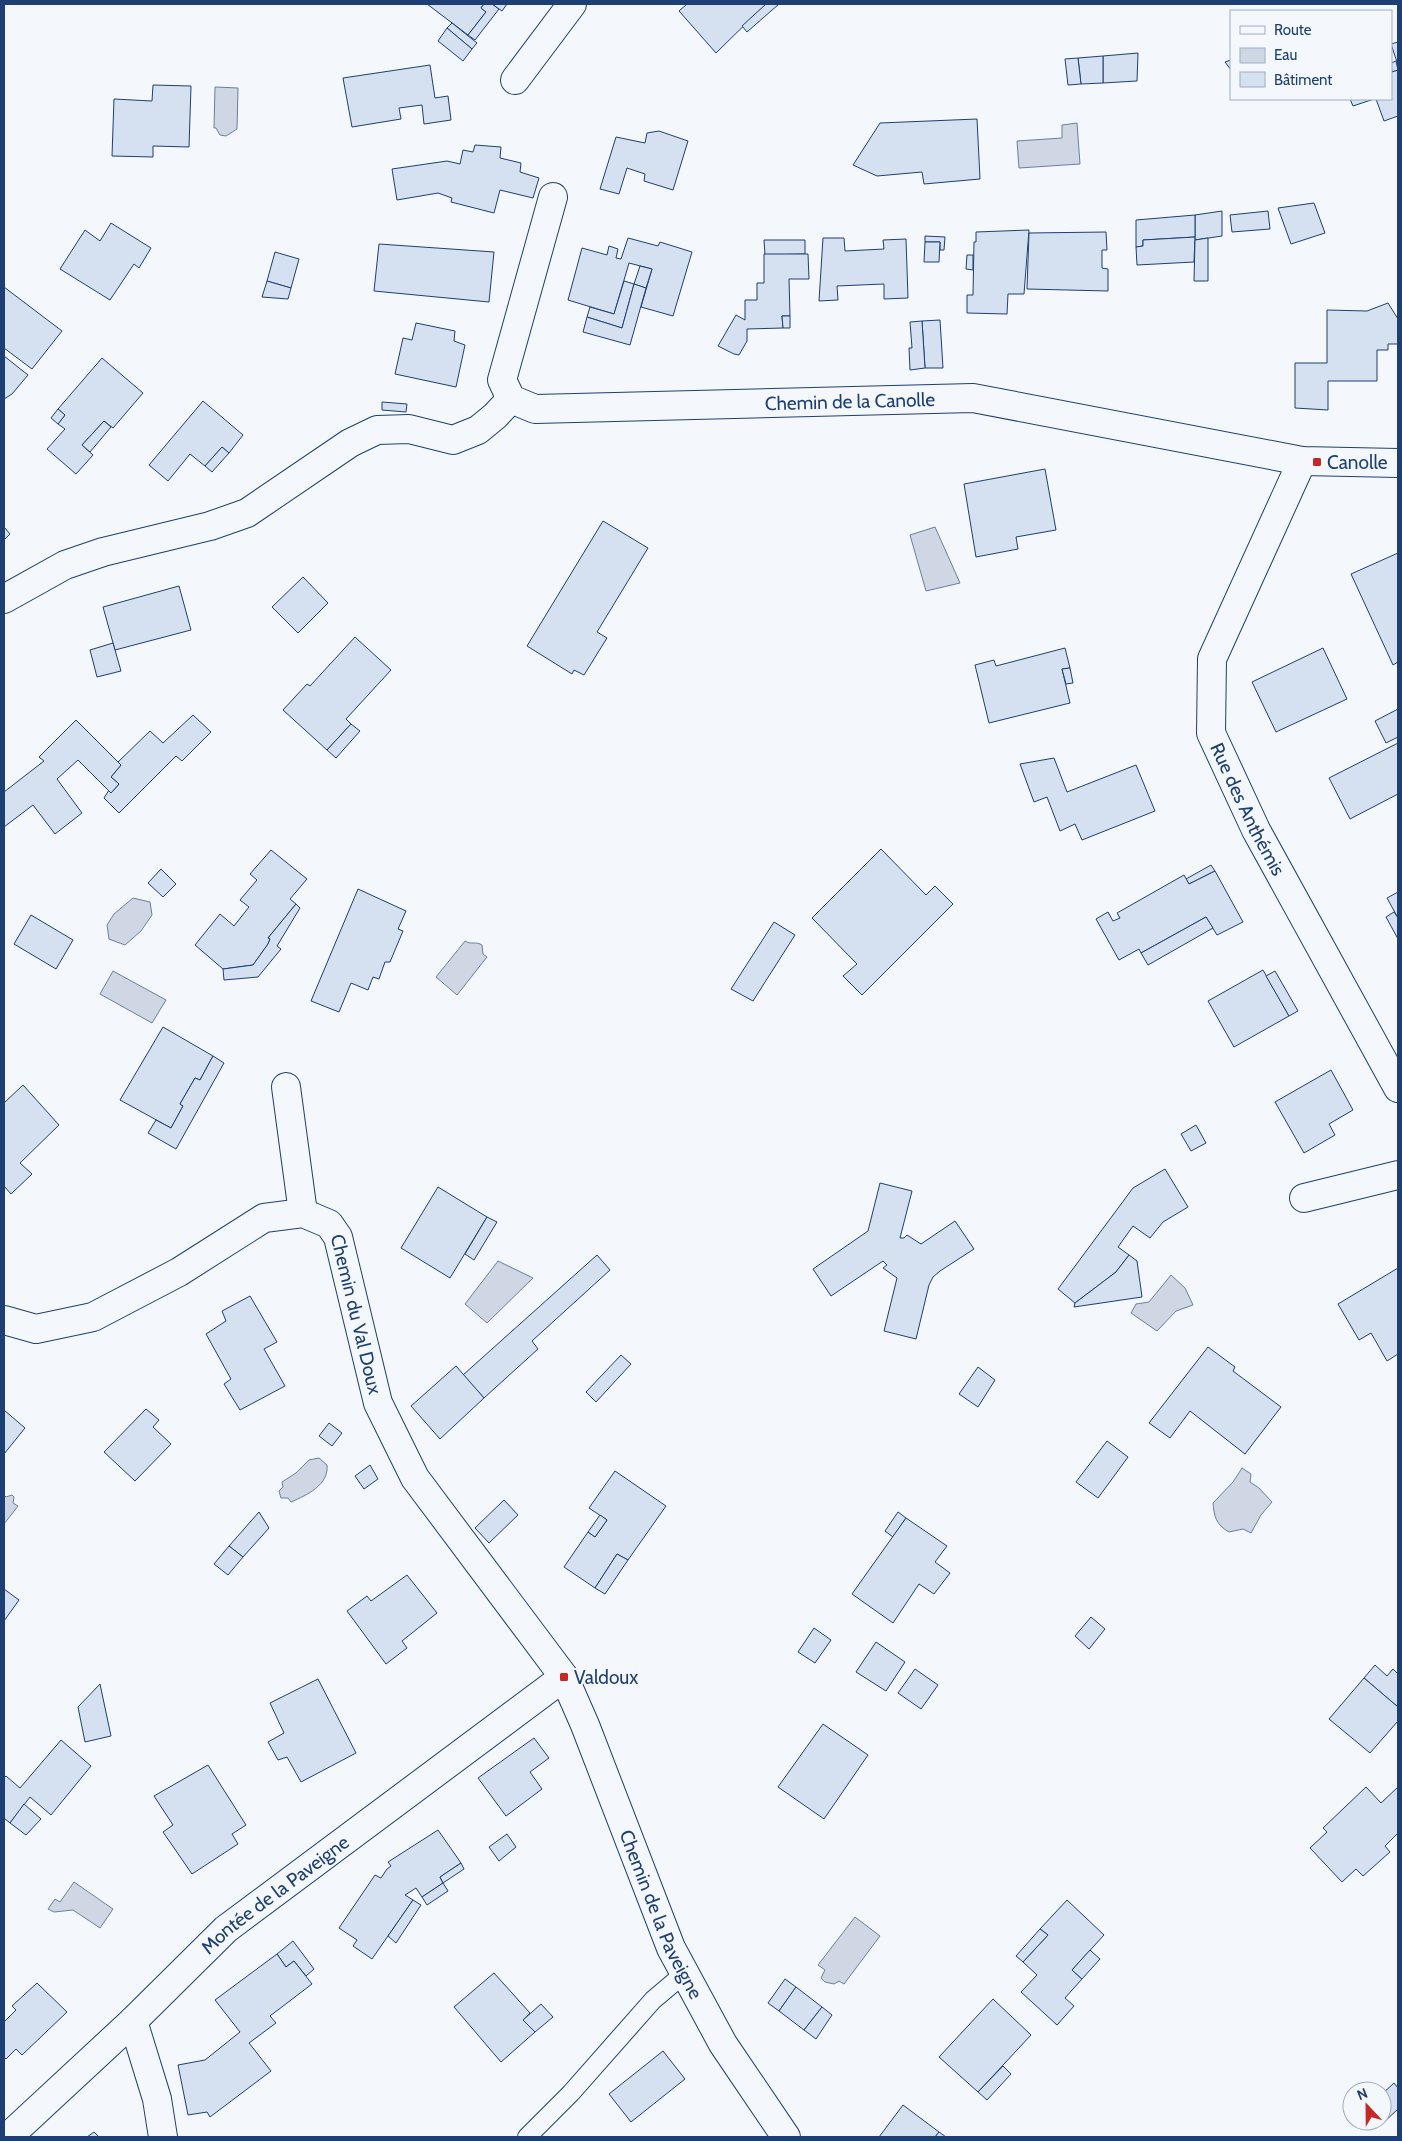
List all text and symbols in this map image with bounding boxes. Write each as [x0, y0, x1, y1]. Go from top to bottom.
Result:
legend [1230, 10, 1392, 100]
text: Route [1274, 21, 1312, 39]
text: Eau [1274, 46, 1297, 64]
text: Bâtiment [1274, 71, 1332, 89]
street label: Chemin de la Canolle [764, 388, 936, 415]
place label: Canolle [1327, 451, 1388, 474]
marker: Canolle [1311, 456, 1323, 468]
street label: Rue des Anthémis [1205, 739, 1290, 880]
street label: Chemin du Val Doux [326, 1232, 387, 1397]
place label: Valdoux [574, 1666, 638, 1689]
marker: Valdoux [558, 1671, 570, 1683]
street label: Chemin de la Paveigne [614, 1826, 707, 2003]
street label: Montée de la Paveigne [196, 1830, 354, 1959]
north arrow [1342, 2081, 1392, 2131]
text: N [1354, 2084, 1370, 2104]

